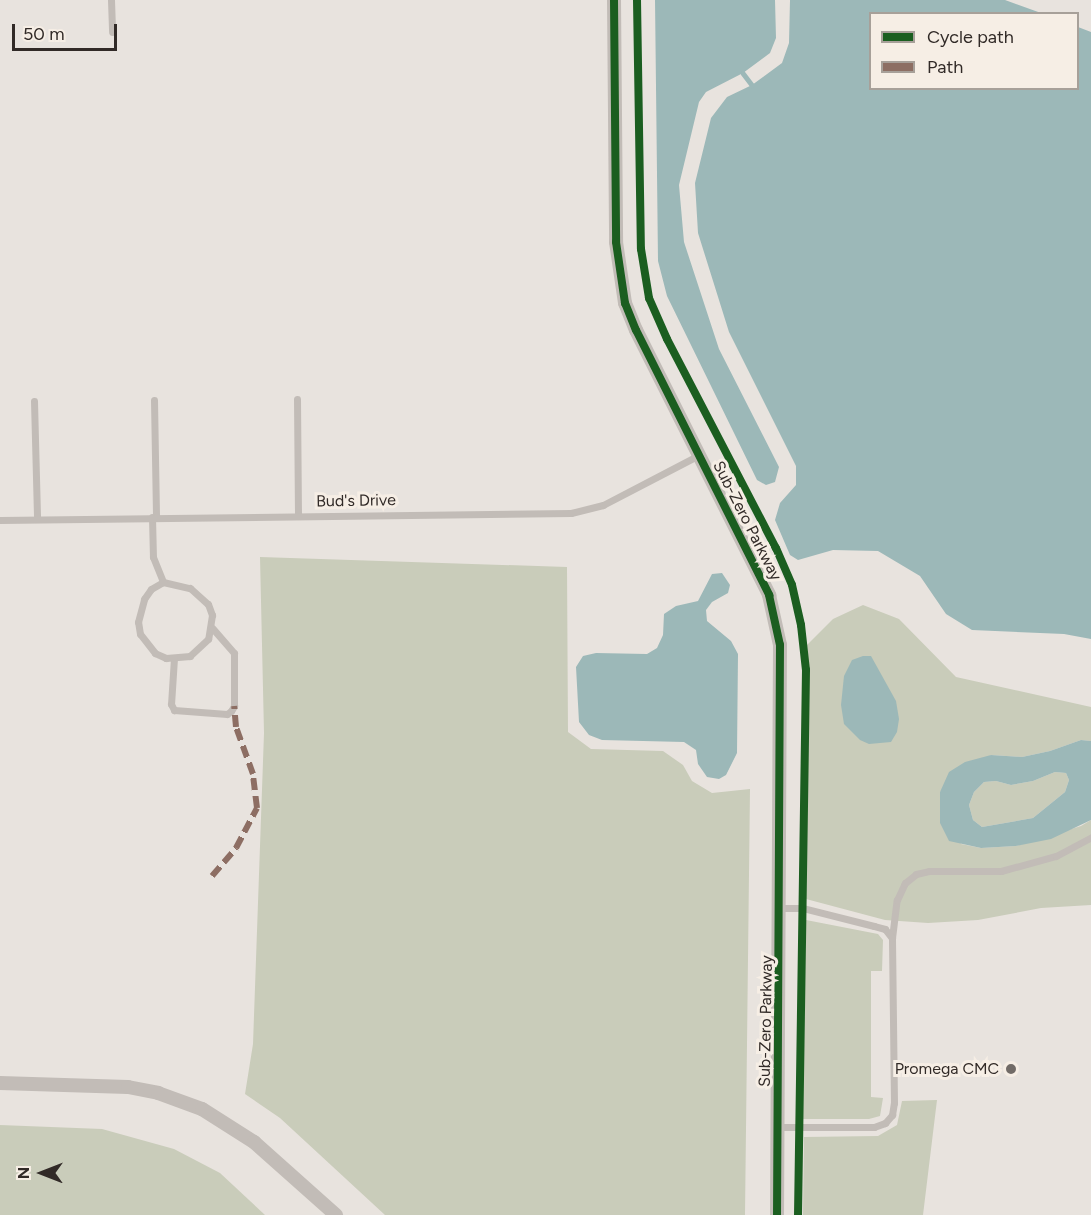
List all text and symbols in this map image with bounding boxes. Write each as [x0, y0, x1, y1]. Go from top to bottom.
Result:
scale bar [15, 12, 120, 50]
legend [869, 12, 1079, 90]
text: 50 m [23, 23, 65, 45]
text: Cycle path [927, 26, 1014, 48]
text: Path [927, 56, 963, 78]
street label: Sub-Zero Parkway [709, 458, 785, 584]
street label: Bud's Drive [316, 491, 396, 511]
street label: Sub-Zero Parkway [755, 955, 777, 1087]
place label: Promega CMC [895, 1059, 999, 1079]
marker: Promega CMC [1004, 1062, 1018, 1076]
north arrow [12, 1143, 72, 1203]
text: N [14, 1167, 33, 1179]

